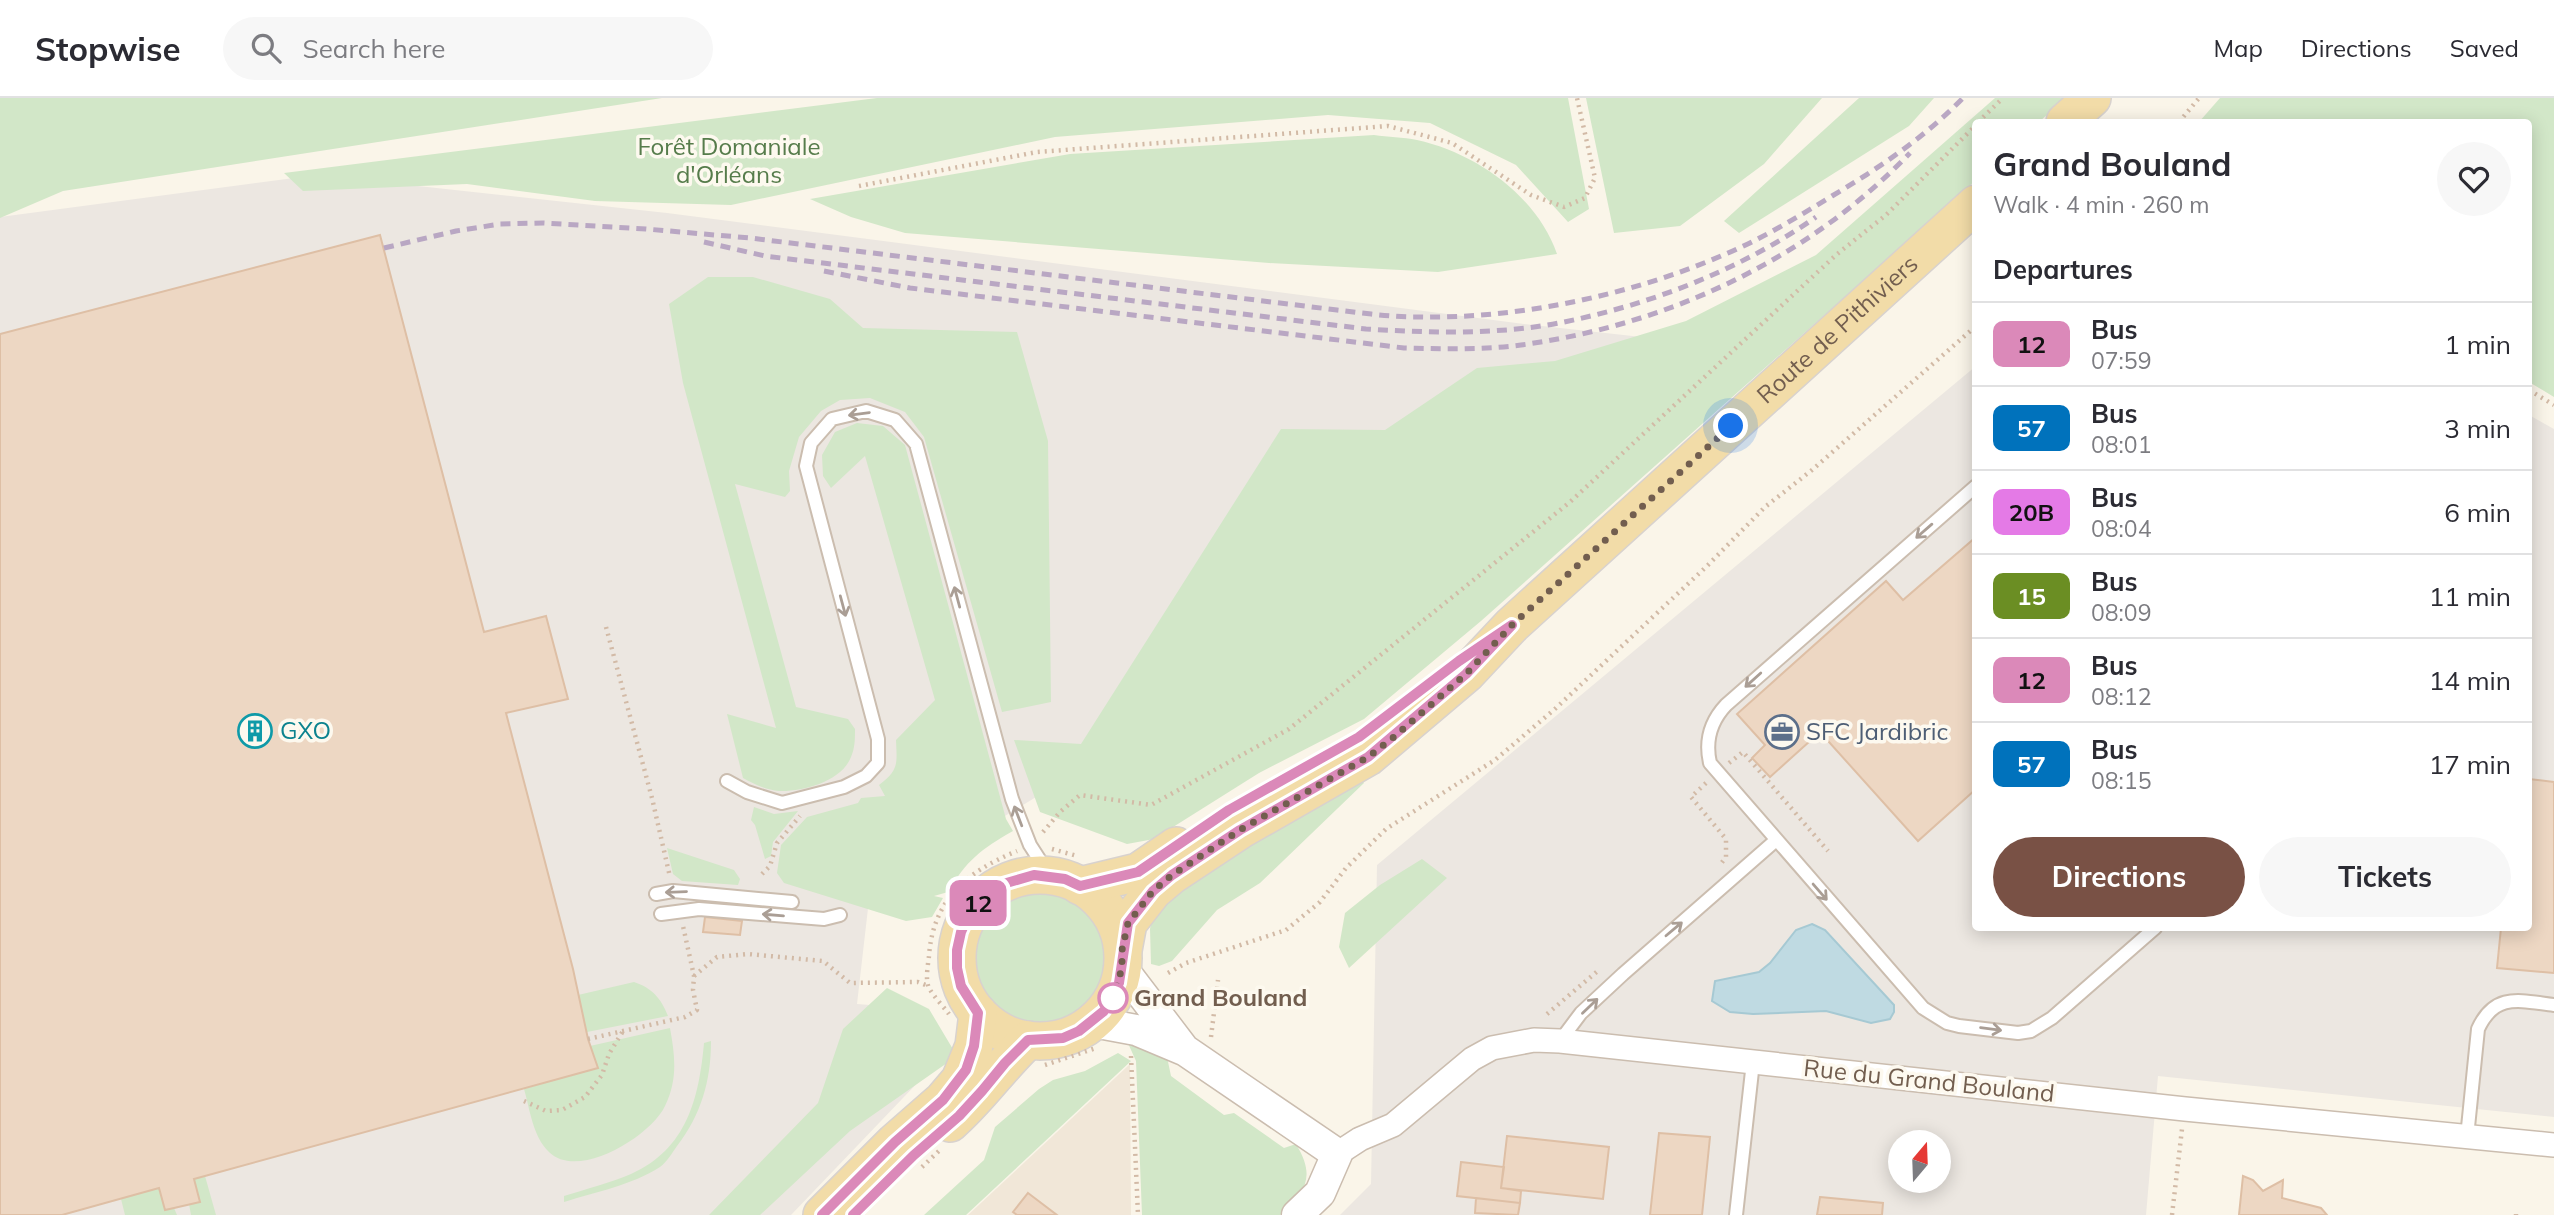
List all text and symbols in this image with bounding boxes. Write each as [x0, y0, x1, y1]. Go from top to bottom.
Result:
search box [223, 17, 713, 80]
text: Stopwise [35, 28, 181, 69]
icon: search [247, 29, 285, 67]
text: Search here [303, 32, 445, 65]
text: Map [2213, 33, 2263, 63]
text: Directions [2301, 33, 2412, 63]
text: Saved [2450, 33, 2519, 63]
park label: Forêt Domaniale d'Orléans [637, 131, 821, 189]
button: heart [2437, 142, 2511, 216]
text: Grand Bouland [1993, 143, 2232, 184]
text: Walk · 4 min · 260 m [1993, 190, 2210, 219]
street label: Route de Pithiviers [1750, 248, 1924, 409]
text: Departures [1993, 253, 2133, 286]
text: Bus [2091, 313, 2137, 346]
text: 1 min [2444, 328, 2511, 361]
text: 12 [2017, 329, 2046, 359]
text: 07:59 [2091, 346, 2151, 375]
text: Bus [2091, 397, 2137, 430]
one-way arrow [848, 408, 871, 421]
your location [1713, 408, 1748, 443]
text: 3 min [2444, 412, 2511, 445]
text: 57 [2017, 413, 2046, 443]
text: 08:01 [2091, 430, 2151, 459]
text: Bus [2091, 481, 2137, 514]
text: 6 min [2444, 496, 2511, 529]
text: 20B [2009, 497, 2054, 527]
text: 08:04 [2091, 514, 2151, 543]
one-way arrow [1916, 523, 1934, 539]
text: Bus [2091, 565, 2137, 598]
text: 11 min [2429, 580, 2511, 613]
text: 15 [2017, 581, 2046, 611]
one-way arrow [950, 586, 963, 608]
one-way arrow [837, 594, 850, 617]
text: 08:09 [2091, 598, 2151, 627]
text: Bus [2091, 649, 2137, 682]
text: 14 min [2429, 664, 2511, 697]
text: 12 [2017, 665, 2046, 695]
one-way arrow [1745, 672, 1762, 689]
text: 08:12 [2091, 682, 2151, 711]
building icon: GXO [236, 712, 274, 750]
office icon: SFC Jardibric [1763, 713, 1801, 751]
place label: GXO [280, 715, 331, 745]
place label: SFC Jardibric [1806, 716, 1949, 746]
text: Bus [2091, 733, 2137, 766]
text: 17 min [2429, 748, 2511, 781]
text: 57 [2017, 749, 2046, 779]
text: 08:15 [2091, 766, 2151, 795]
one-way arrow [1011, 805, 1023, 827]
button: Directions [1993, 837, 2245, 917]
button: Tickets [2259, 837, 2511, 917]
line badge: 12 [946, 880, 1010, 926]
one-way arrow [1812, 883, 1829, 900]
one-way arrow [665, 886, 688, 899]
text: 12 [964, 888, 992, 918]
one-way arrow [762, 908, 785, 921]
one-way arrow [1664, 921, 1682, 937]
place label: Grand Bouland [1134, 982, 1307, 1012]
marker: Grand Bouland [1098, 983, 1128, 1013]
one-way arrow [1581, 997, 1598, 1014]
one-way arrow [1979, 1023, 2001, 1036]
street label: Rue du Grand Bouland [1802, 1052, 2056, 1108]
north arrow [1888, 1130, 1951, 1194]
map controls [1888, 1130, 1951, 1193]

